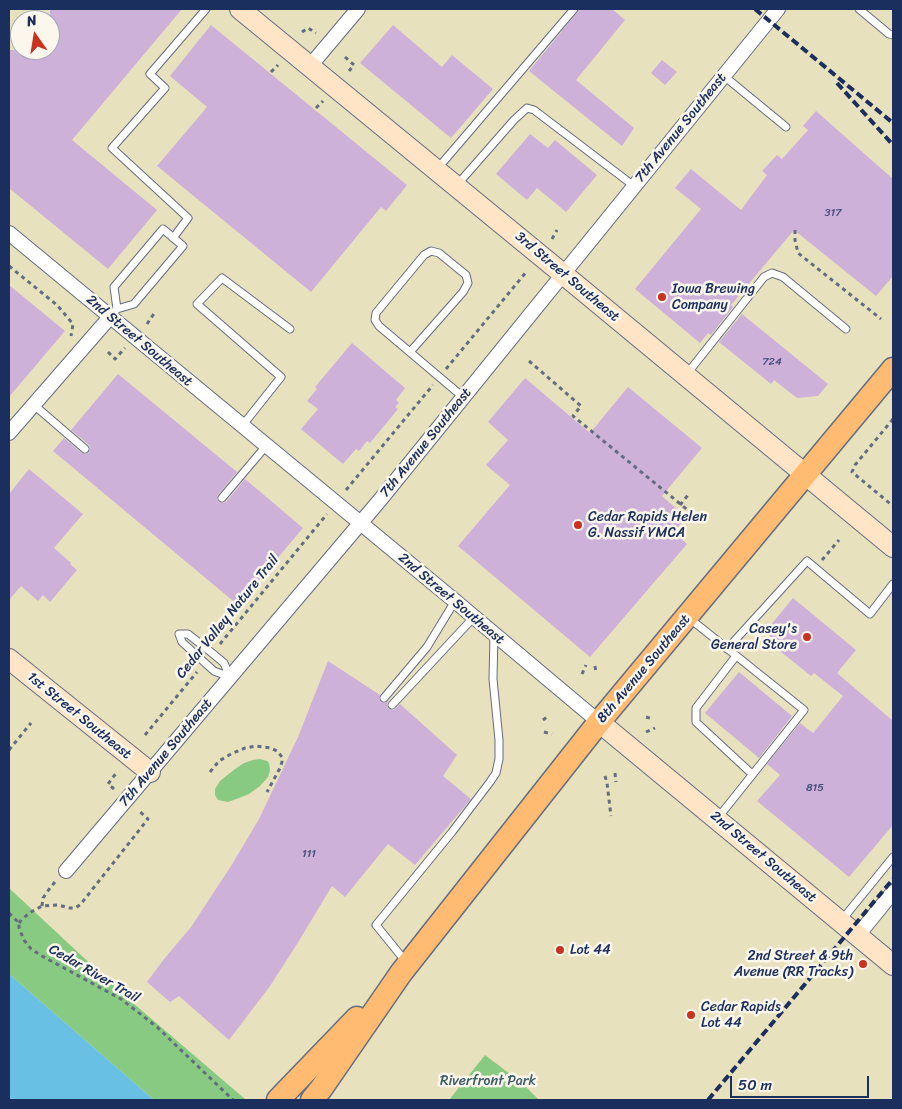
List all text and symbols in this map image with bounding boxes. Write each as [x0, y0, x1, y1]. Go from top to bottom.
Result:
text: N [24, 8, 39, 34]
north arrow [10, 10, 60, 60]
street label: 7th Avenue Southeast [632, 70, 730, 186]
house number: 317 [824, 206, 842, 220]
street label: 3rd Street Southeast [511, 228, 623, 326]
place label: Iowa Brewing Company [672, 281, 755, 314]
marker: Iowa Brewing Company [656, 291, 668, 303]
street label: 2nd Street Southeast [82, 292, 196, 390]
house number: 724 [762, 355, 782, 369]
street label: 7th Avenue Southeast [377, 385, 475, 501]
place label: Cedar Rapids Helen G. Nassif YMCA [588, 509, 707, 542]
marker: Cedar Rapids Helen G. Nassif YMCA [572, 519, 584, 531]
street label: 2nd Street Southeast [394, 550, 508, 648]
street label: Cedar Valley Nature Trail [173, 552, 283, 682]
street label: 8th Avenue Southeast [594, 611, 694, 727]
place label: Casey's General Store [711, 621, 797, 654]
marker: Casey's General Store [801, 631, 813, 643]
street label: 1st Street Southeast [24, 669, 134, 763]
street label: 7th Avenue Southeast [116, 696, 216, 810]
house number: 815 [806, 781, 824, 795]
street label: 2nd Street Southeast [706, 808, 820, 906]
house number: 111 [302, 847, 316, 861]
street label: Cedar River Trail [45, 941, 143, 1007]
place label: Lot 44 [570, 942, 611, 958]
marker: Lot 44 [554, 944, 566, 956]
place label: 2nd Street & 9th Avenue (RR Tracks) [734, 948, 853, 980]
marker: 2nd Street & 9th Avenue (RR Tracks) [857, 958, 869, 970]
place label: Cedar Rapids Lot 44 [701, 999, 781, 1032]
marker: Cedar Rapids Lot 44 [685, 1009, 697, 1021]
scale bar [732, 1066, 871, 1098]
text: 50 m [738, 1072, 772, 1098]
park label: Riverfront Park [440, 1073, 536, 1089]

